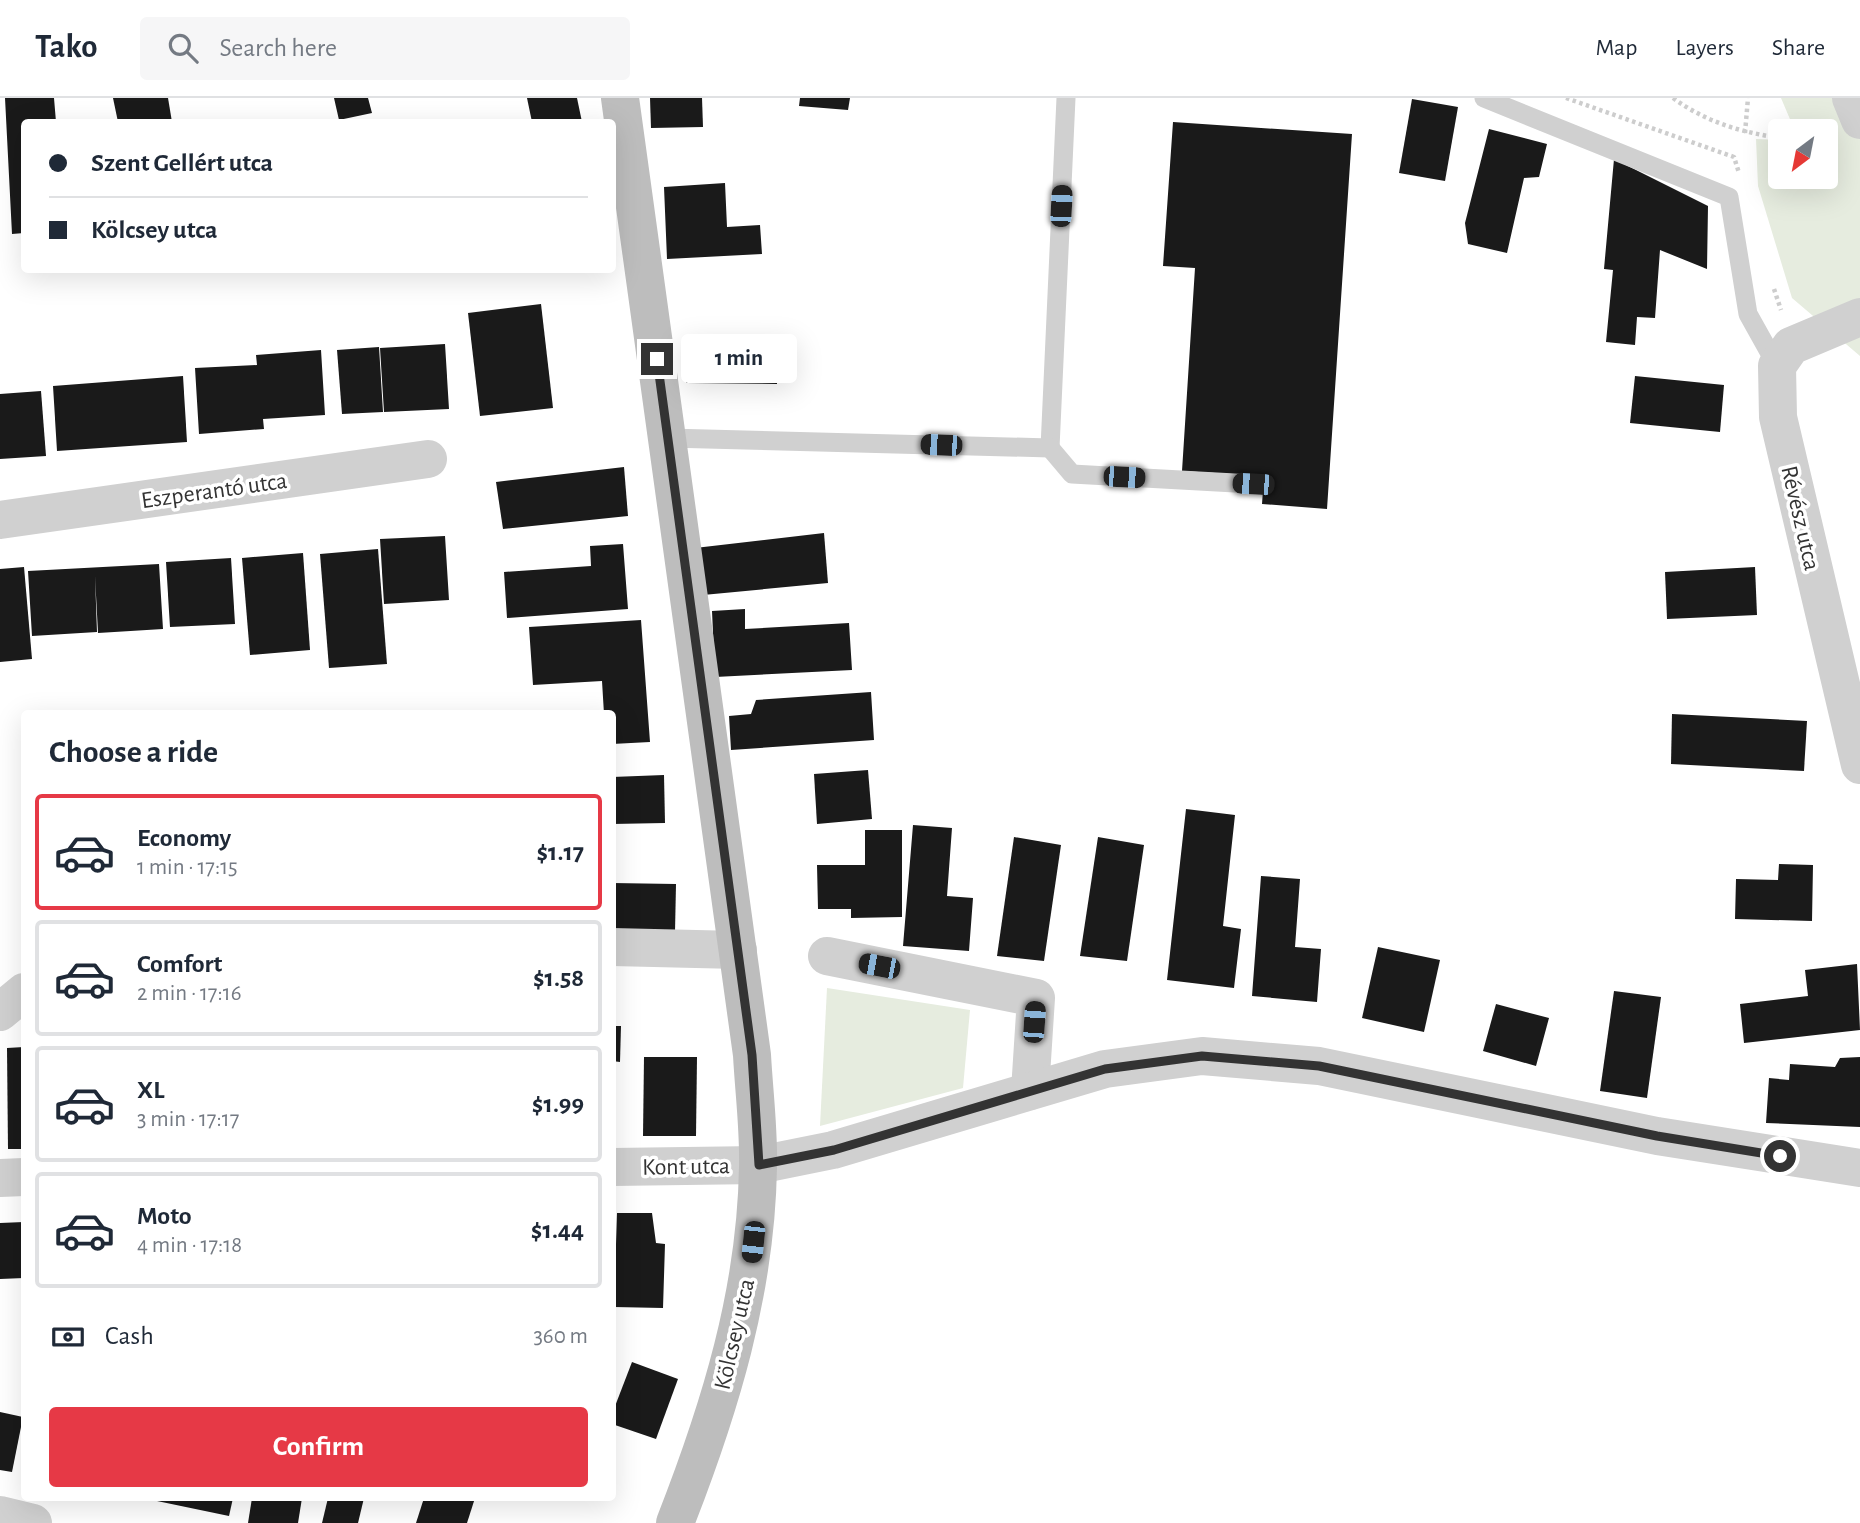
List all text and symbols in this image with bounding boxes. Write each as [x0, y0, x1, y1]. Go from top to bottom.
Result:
search box [140, 17, 630, 80]
icon: search [164, 29, 202, 67]
text: Tako [35, 31, 98, 64]
text: Search here [220, 35, 337, 61]
text: Map [1595, 36, 1637, 60]
text: Layers [1675, 36, 1734, 60]
text: Share [1772, 36, 1825, 60]
north arrow [1768, 119, 1838, 189]
map controls [1768, 119, 1838, 189]
text: Szent Gellért utca [91, 150, 273, 176]
car [1050, 184, 1073, 228]
text: Kölcsey utca [91, 217, 218, 243]
callout: 1 min [682, 334, 797, 384]
route end [641, 343, 673, 375]
text: 1 min [715, 347, 763, 370]
car [920, 434, 963, 456]
street label: Révész utca [1776, 464, 1824, 573]
car [1103, 465, 1146, 489]
street label: Eszperantó utca [140, 469, 289, 513]
car [1232, 472, 1275, 496]
text: Choose a ride [49, 736, 218, 768]
icon: car [53, 821, 116, 884]
text: Economy [137, 825, 231, 851]
text: $1.17 [536, 839, 584, 865]
text: 1 min · 17:15 [137, 856, 238, 879]
icon: car [53, 947, 116, 1010]
text: Comfort [137, 951, 222, 977]
car [857, 952, 902, 980]
text: $1.58 [533, 965, 584, 991]
text: 2 min · 17:16 [137, 982, 241, 1005]
car [1023, 1000, 1046, 1044]
icon: car [53, 1073, 116, 1136]
text: XL [137, 1077, 164, 1103]
text: $1.99 [532, 1091, 584, 1117]
text: 3 min · 17:17 [137, 1108, 239, 1131]
route start [1764, 1140, 1796, 1172]
street label: Kont utca [642, 1154, 730, 1180]
icon: car [53, 1199, 116, 1262]
text: Moto [137, 1203, 192, 1229]
text: $1.44 [531, 1217, 584, 1243]
car [741, 1220, 766, 1264]
text: 4 min · 17:18 [137, 1234, 242, 1257]
street label: Kölcsey utca [711, 1276, 759, 1392]
icon: cash [49, 1318, 87, 1356]
text: Cash [105, 1323, 154, 1349]
text: 360 m [533, 1325, 588, 1348]
button: Confirm [49, 1407, 588, 1487]

